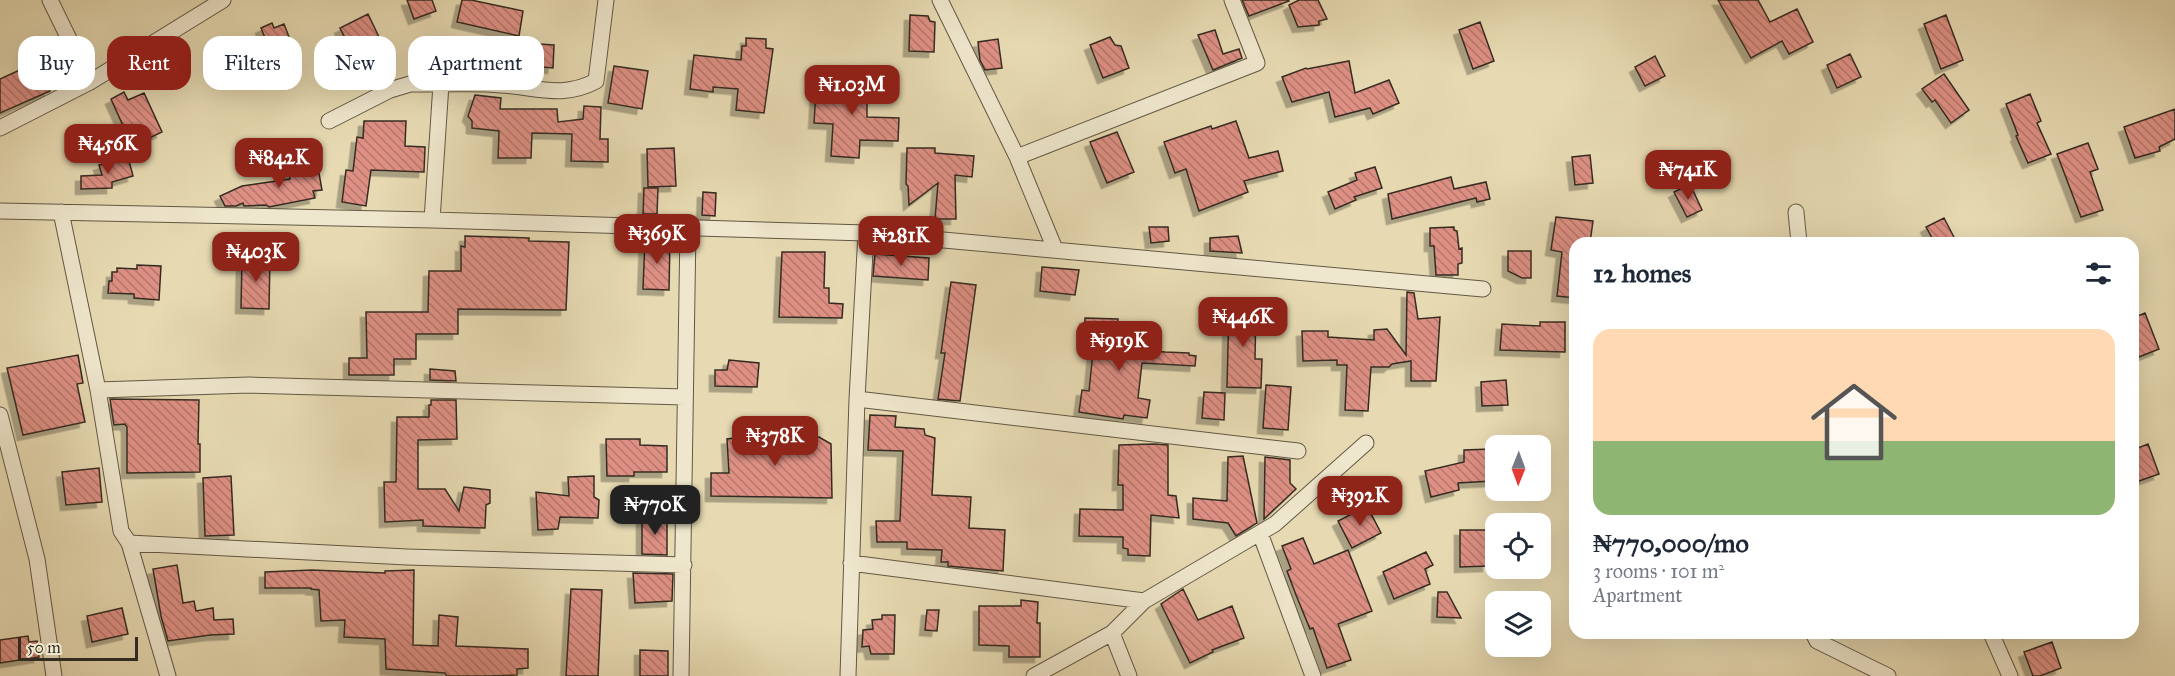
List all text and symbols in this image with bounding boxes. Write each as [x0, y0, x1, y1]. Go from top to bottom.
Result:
chip: Buy [18, 36, 95, 90]
chip: Rent [107, 36, 191, 90]
chip: Filters [203, 36, 302, 90]
chip: New [314, 36, 396, 90]
chip: Apartment [408, 36, 544, 90]
pin: ₦1.03M [803, 65, 901, 116]
text: ₦1.03M [819, 72, 885, 96]
pin: ₦456K [66, 124, 150, 175]
text: ₦456K [78, 131, 138, 155]
pin: ₦842K [237, 138, 321, 189]
text: ₦842K [249, 145, 309, 169]
pin: ₦741K [1646, 150, 1730, 201]
text: ₦741K [1659, 157, 1717, 181]
pin: ₦369K [615, 214, 699, 265]
pin: ₦281K [859, 216, 943, 267]
text: ₦369K [628, 221, 686, 245]
text: ₦281K [872, 223, 930, 247]
pin: ₦403K [214, 232, 298, 283]
text: ₦403K [226, 239, 286, 263]
text: 12 homes [1593, 257, 1691, 289]
icon: filters [2082, 257, 2115, 290]
pin: ₦446K [1201, 297, 1285, 348]
text: ₦446K [1212, 304, 1274, 328]
pin: ₦919K [1077, 321, 1161, 372]
text: ₦919K [1090, 328, 1148, 352]
icon: home [1800, 368, 1908, 476]
pin: ₦378K [733, 416, 817, 467]
text: ₦378K [746, 423, 804, 447]
north arrow [1485, 435, 1551, 501]
map controls [1485, 435, 1551, 657]
pin: ₦392K [1318, 476, 1402, 527]
text: ₦392K [1331, 483, 1389, 507]
pin: ₦770K [613, 485, 697, 536]
text: ₦770K [624, 492, 686, 516]
button: locate [1485, 513, 1551, 579]
text: ₦770,000/mo [1593, 527, 1749, 559]
text: 3 rooms · 101 m² [1593, 559, 1724, 583]
text: Apartment [1593, 583, 1682, 607]
button: layers [1485, 591, 1551, 657]
scale bar [18, 634, 138, 662]
text: 50 m [27, 638, 61, 657]

